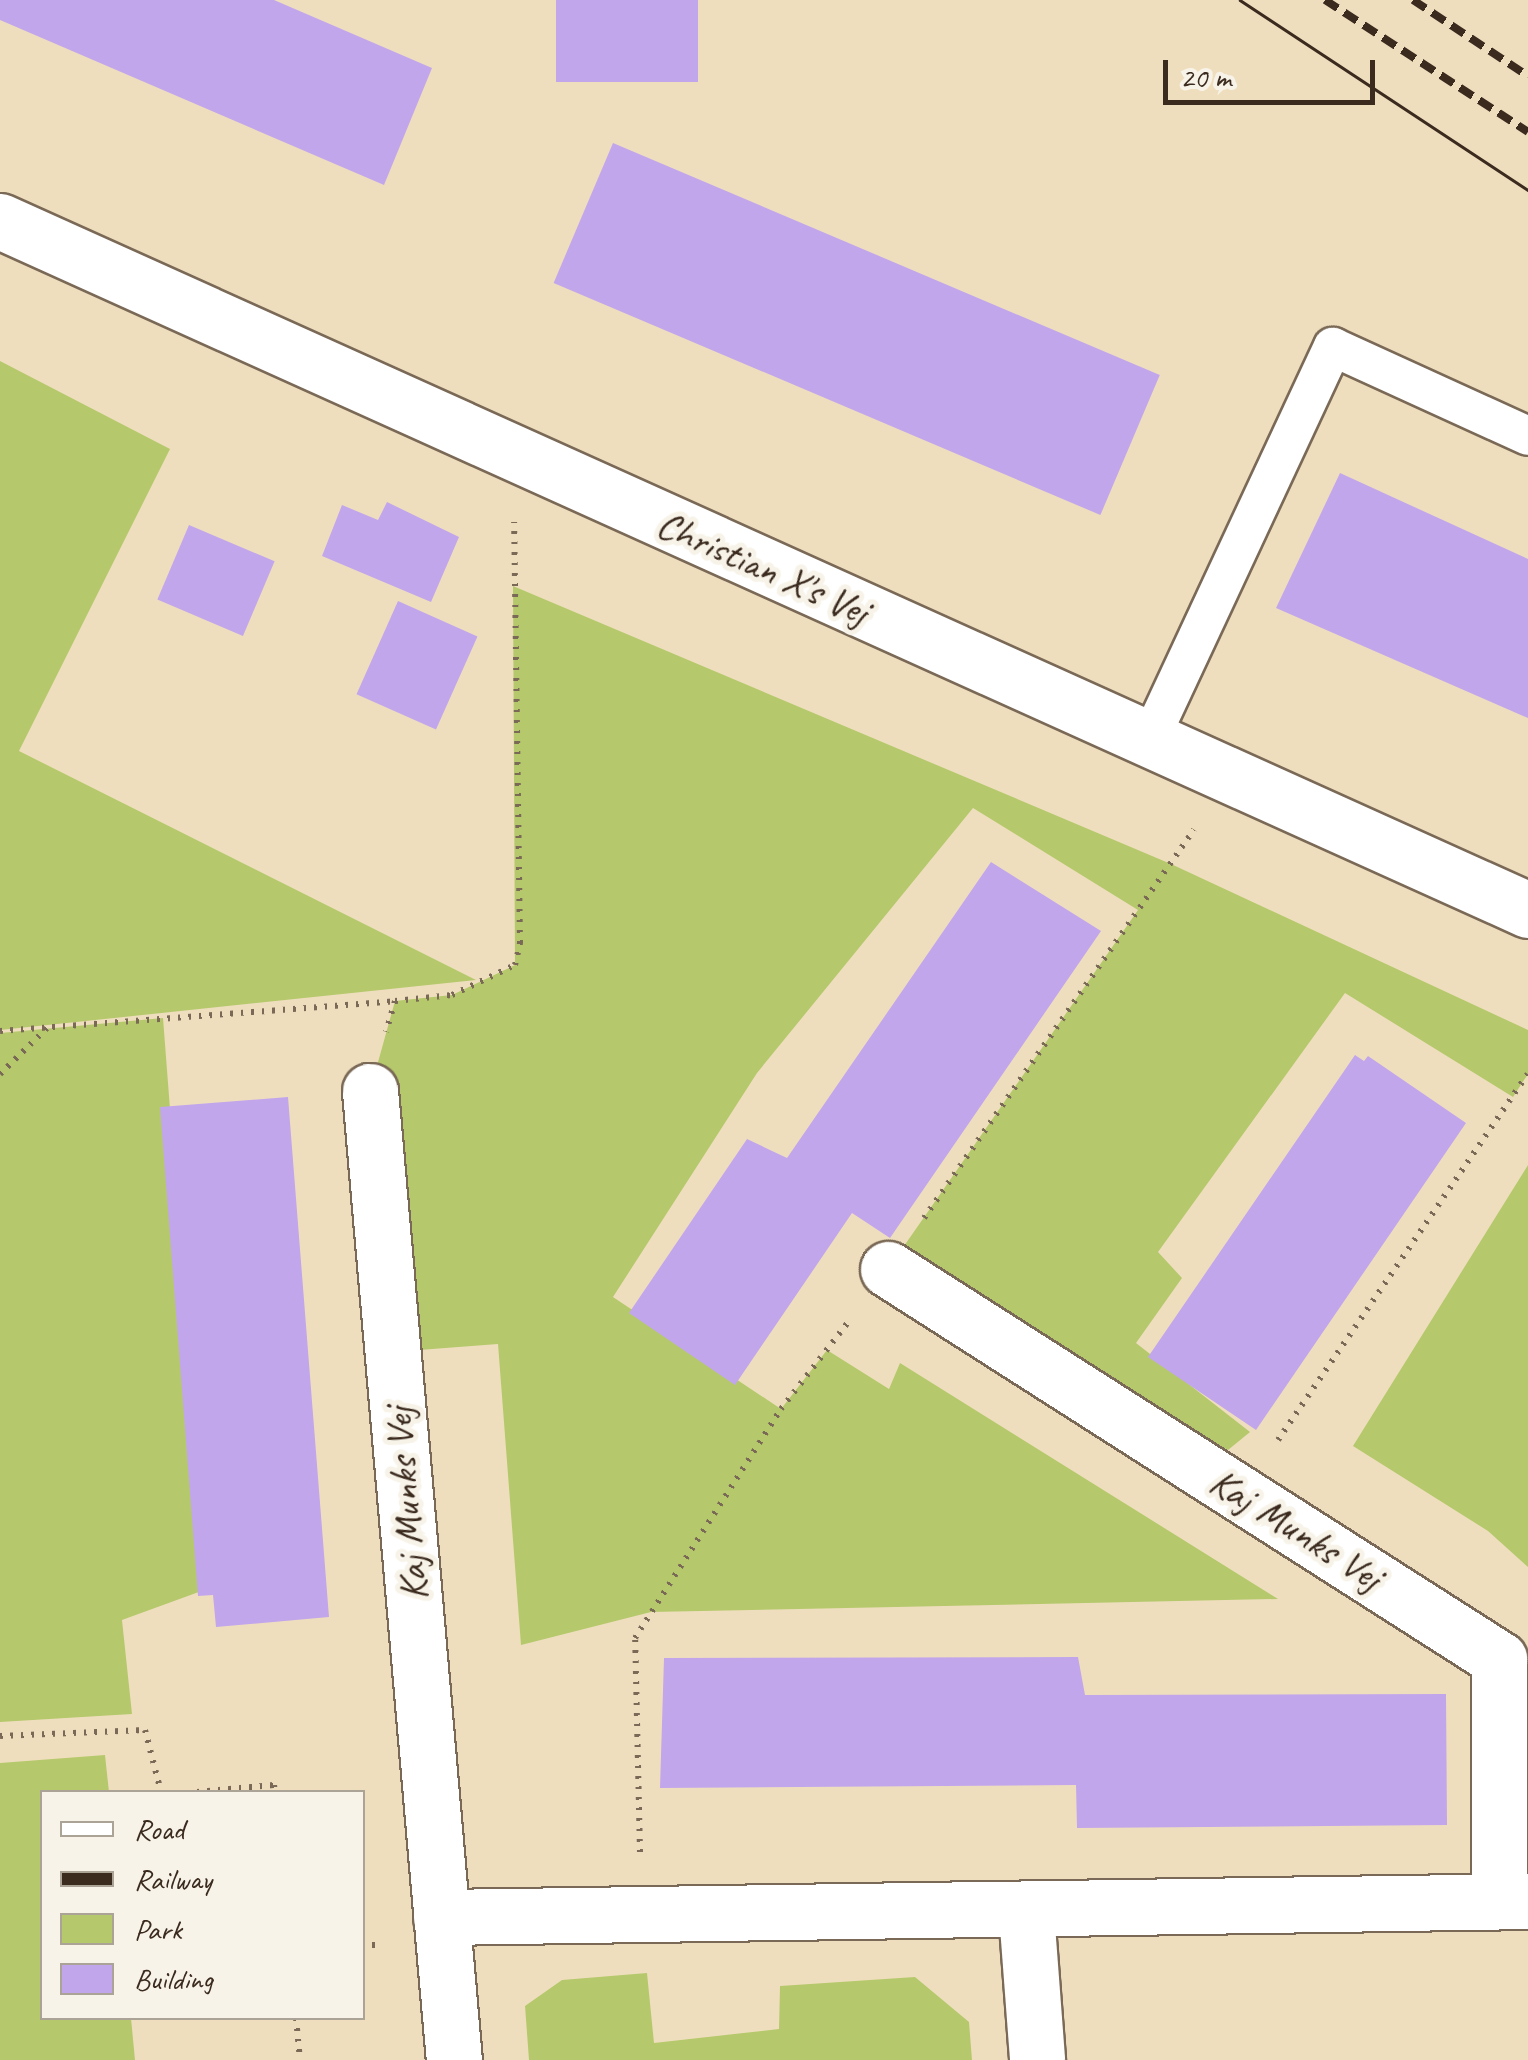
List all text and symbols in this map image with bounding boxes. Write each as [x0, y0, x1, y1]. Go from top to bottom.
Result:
scale bar [1168, 40, 1380, 102]
text: 20 m [1180, 58, 1231, 96]
street label: Christian X's Vej [650, 499, 876, 635]
street label: Kaj Munks Vej [374, 1406, 438, 1602]
street label: Kaj Munks Vej [1202, 1458, 1390, 1600]
legend [40, 1790, 365, 2020]
text: Road [134, 1810, 184, 1848]
text: Railway [134, 1860, 212, 1898]
text: Park [134, 1910, 182, 1948]
text: Building [134, 1960, 213, 1998]

